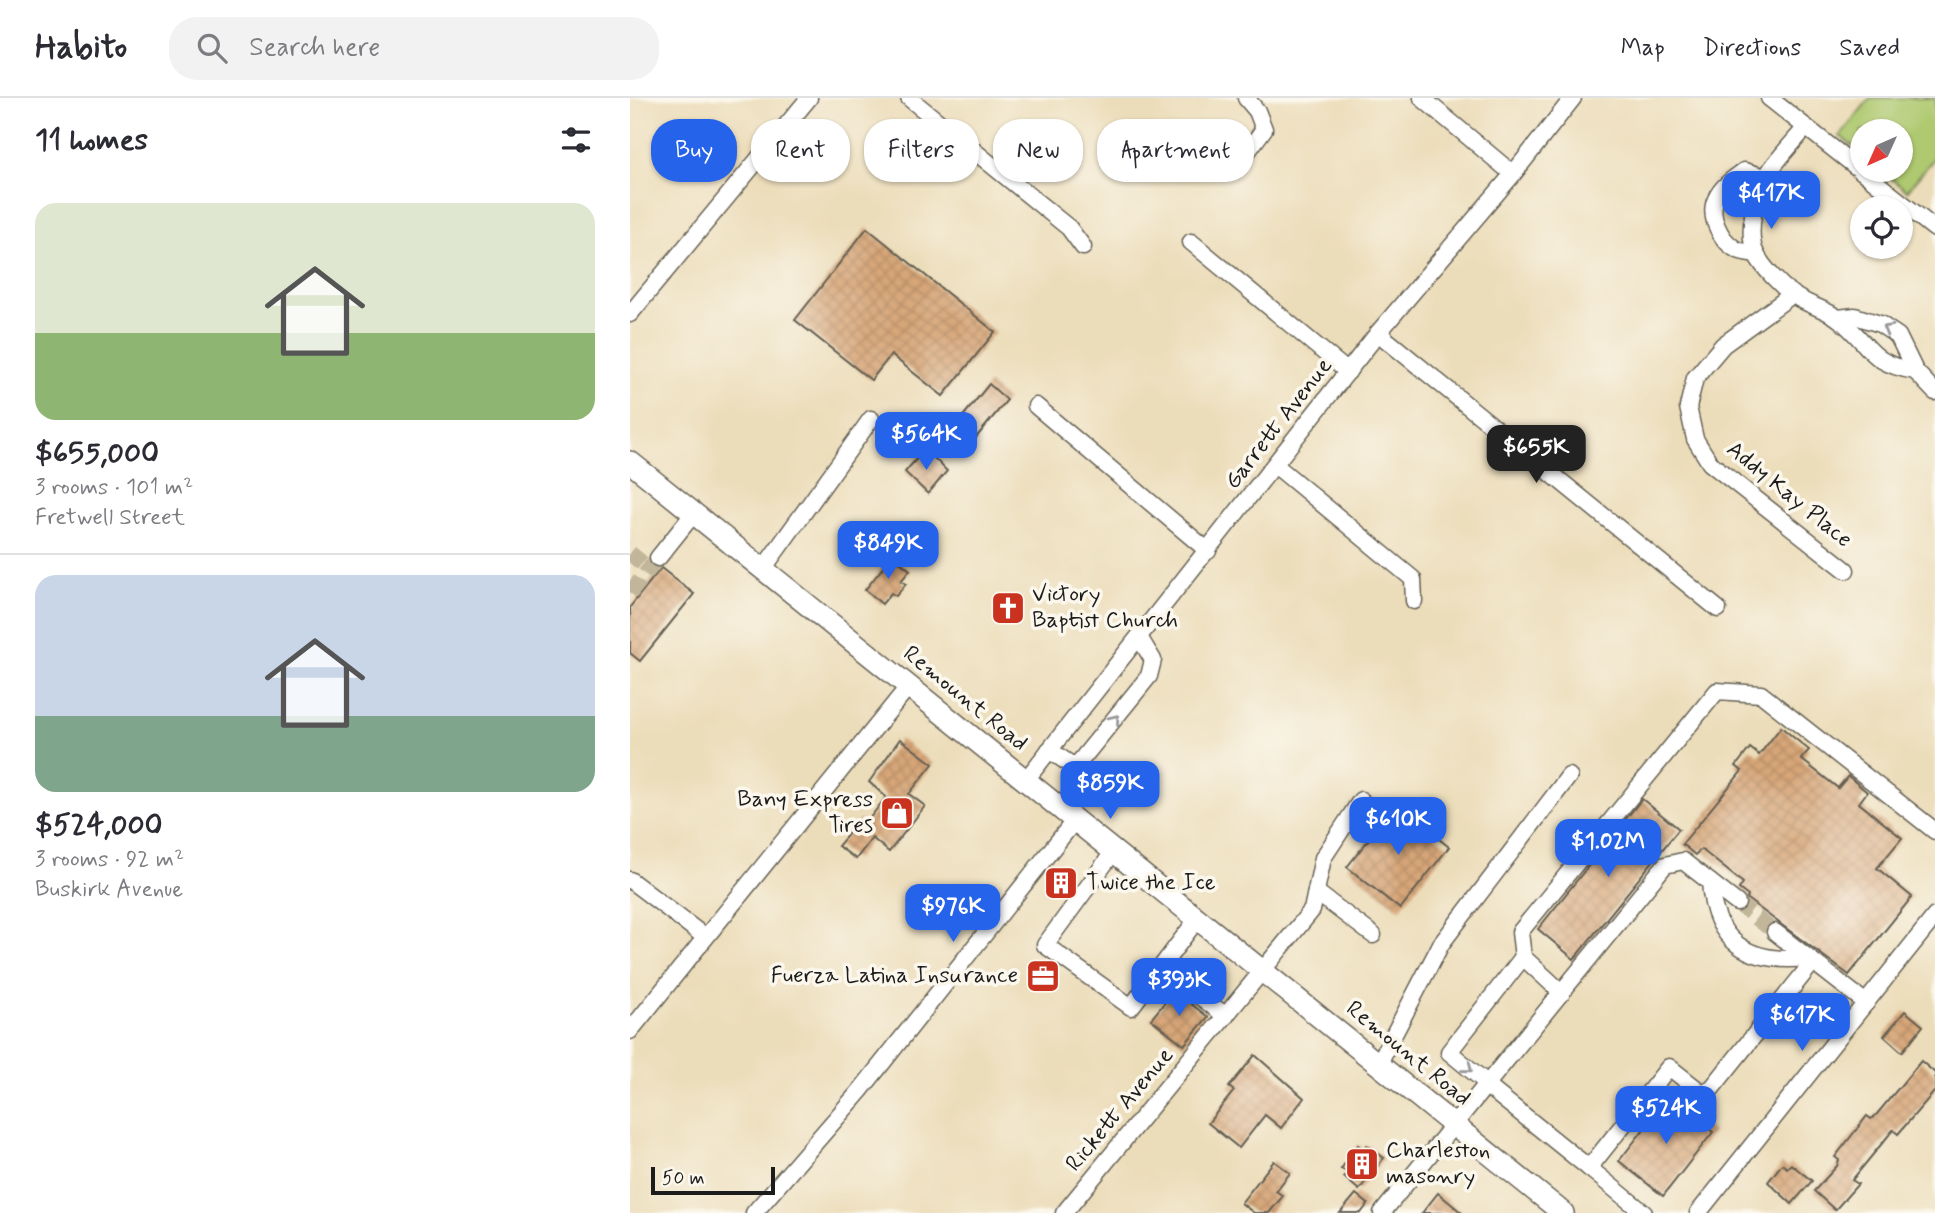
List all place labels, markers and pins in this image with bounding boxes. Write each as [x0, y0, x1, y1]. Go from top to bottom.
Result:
pin: $417K [1722, 172, 1820, 231]
pin: $564K [877, 412, 975, 472]
pin: $655K [1487, 426, 1585, 485]
pin: $849K [839, 522, 937, 581]
place label: Victory Baptist Church [1032, 580, 1178, 636]
church icon: Victory Baptist Church [989, 589, 1027, 627]
pin: $859K [1061, 762, 1159, 821]
place label: Bany Express Tires [737, 785, 873, 841]
shop icon: Bany Express Tires [878, 794, 916, 832]
pin: $610K [1349, 798, 1447, 857]
pin: $1.02M [1551, 820, 1665, 879]
building icon: Twice the Ice [1042, 864, 1080, 902]
place label: Twice the Ice [1086, 868, 1216, 898]
pin: $976K [904, 884, 1002, 944]
office icon: Fuerza Latina Insurance [1024, 957, 1062, 995]
pin: $393K [1130, 958, 1228, 1018]
place label: Fuerza Latina Insurance [771, 961, 1018, 991]
pin: $617K [1753, 993, 1851, 1053]
pin: $524K [1617, 1086, 1715, 1146]
place label: Charleston masonry [1386, 1136, 1490, 1192]
building icon: Charleston masonry [1343, 1145, 1381, 1183]

